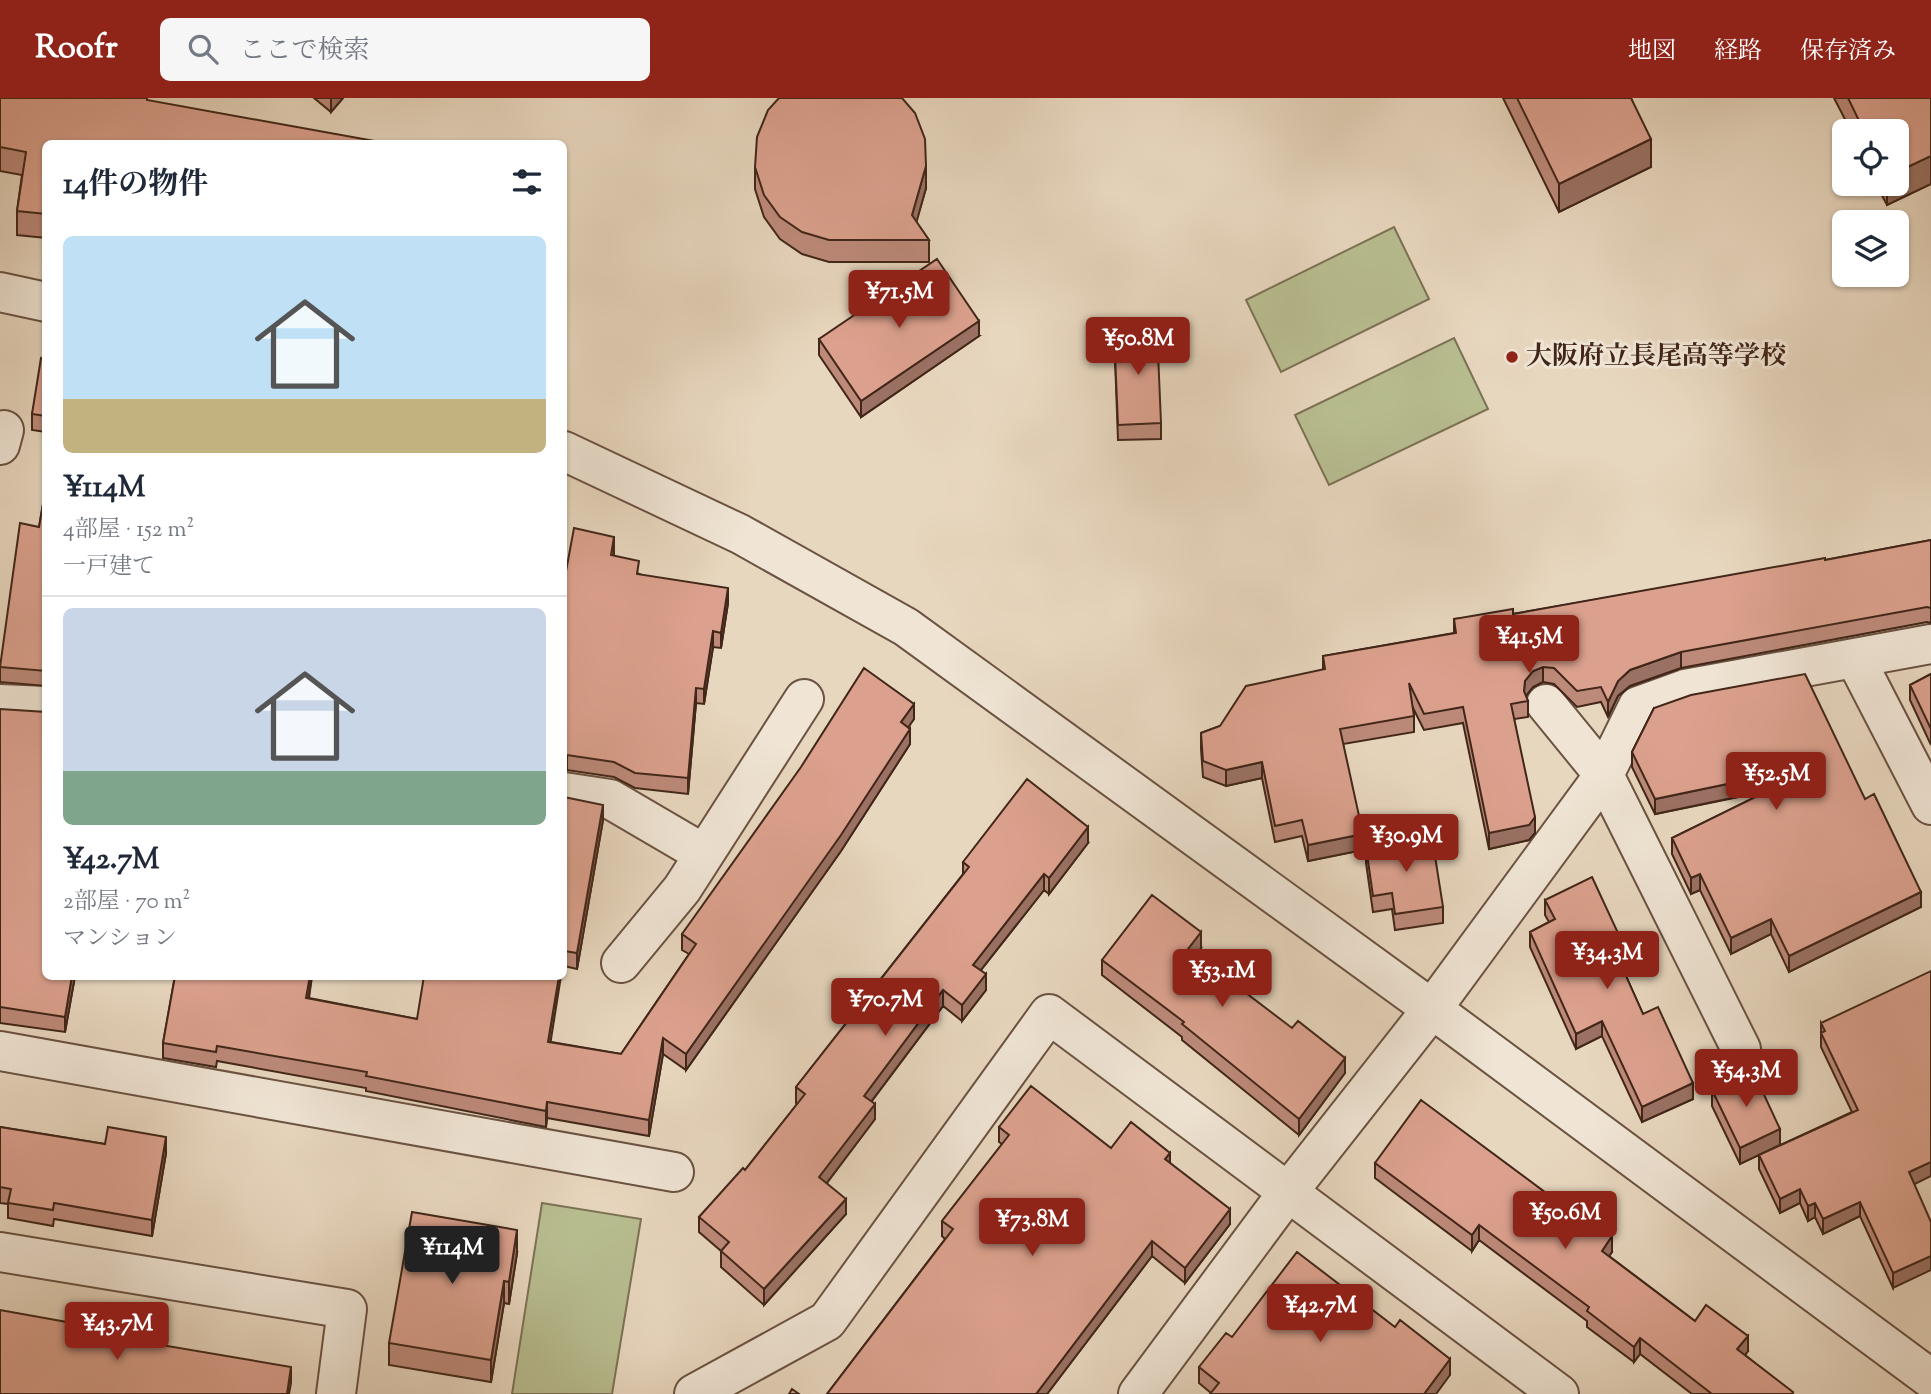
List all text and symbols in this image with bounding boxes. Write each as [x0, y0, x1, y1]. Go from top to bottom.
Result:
search box [160, 18, 650, 81]
text: Roofr [35, 25, 118, 73]
icon: search [184, 30, 222, 68]
text: ここで検索 [240, 33, 370, 70]
text: 地図 [1628, 35, 1676, 69]
text: 経路 [1714, 35, 1762, 69]
text: 保存済み [1800, 35, 1896, 69]
map controls [1832, 119, 1909, 287]
button: locate [1832, 119, 1909, 196]
icon: filters [508, 163, 546, 201]
text: 14件の物件 [63, 164, 208, 207]
button: layers [1832, 210, 1909, 287]
pin: ¥71.5M [842, 271, 956, 330]
text: ¥71.5M [865, 276, 933, 309]
icon: home [242, 281, 368, 407]
pin: ¥50.8M [1081, 317, 1195, 377]
text: ¥50.8M [1102, 323, 1174, 356]
place label: 大阪府立長尾高等学校 [1526, 339, 1786, 376]
marker: 大阪府立長尾高等学校 [1504, 349, 1520, 365]
text: ¥114M [63, 467, 145, 510]
text: 4部屋 · 152 m² [63, 514, 194, 547]
text: 一戸建て [63, 551, 155, 584]
pin: ¥41.5M [1472, 616, 1586, 675]
text: ¥41.5M [1495, 621, 1563, 654]
icon: home [242, 653, 368, 779]
pin: ¥52.5M [1719, 752, 1833, 812]
text: ¥52.5M [1742, 758, 1810, 791]
pin: ¥30.9M [1349, 814, 1463, 874]
text: ¥30.9M [1369, 820, 1443, 853]
text: ¥42.7M [63, 839, 159, 882]
text: 2部屋 · 70 m² [63, 886, 190, 919]
text: マンション [63, 923, 177, 956]
pin: ¥34.3M [1550, 932, 1664, 991]
text: ¥34.3M [1571, 937, 1643, 970]
pin: ¥53.1M [1165, 950, 1279, 1009]
text: ¥53.1M [1189, 955, 1255, 988]
pin: ¥70.7M [828, 978, 942, 1038]
text: ¥70.7M [847, 984, 923, 1017]
pin: ¥54.3M [1689, 1049, 1803, 1109]
text: ¥54.3M [1711, 1055, 1781, 1088]
pin: ¥50.6M [1508, 1192, 1622, 1251]
text: ¥50.6M [1529, 1197, 1601, 1230]
pin: ¥73.8M [975, 1198, 1089, 1258]
text: ¥73.8M [995, 1204, 1069, 1237]
pin: ¥114M [403, 1226, 501, 1286]
text: ¥114M [420, 1232, 484, 1265]
pin: ¥42.7M [1263, 1284, 1377, 1344]
text: ¥42.7M [1283, 1290, 1357, 1323]
pin: ¥43.7M [60, 1302, 174, 1362]
text: ¥43.7M [81, 1308, 153, 1341]

